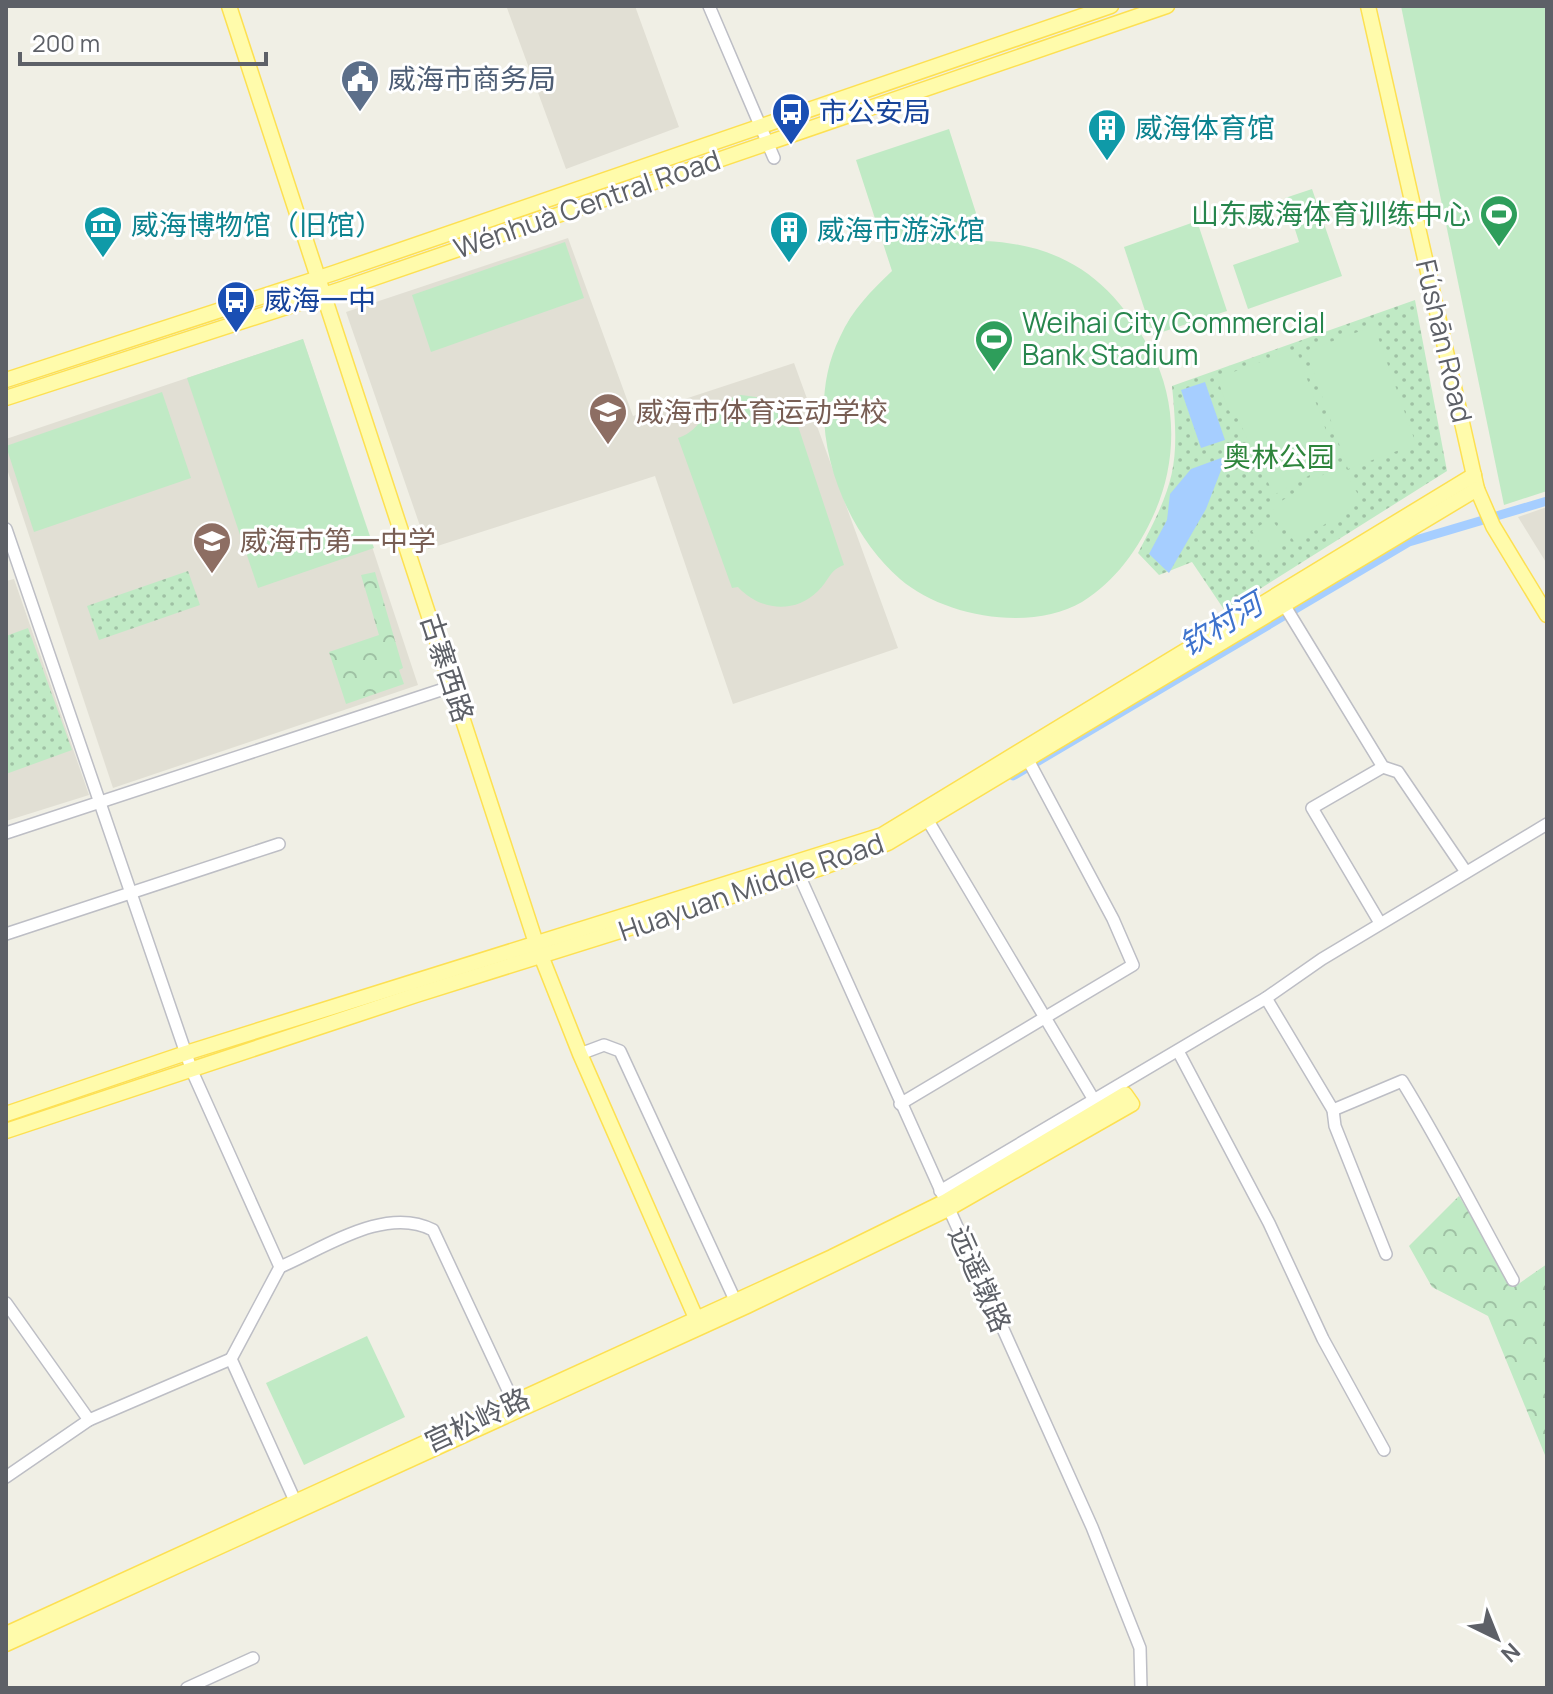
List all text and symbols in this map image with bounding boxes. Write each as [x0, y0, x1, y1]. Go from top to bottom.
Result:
scale bar [20, 16, 266, 66]
text: 200 m [32, 26, 100, 59]
public building icon: 威海市商务局 [339, 58, 381, 113]
place label: 威海市商务局 [388, 59, 556, 97]
bus stop icon: 市公安局 [770, 91, 812, 146]
place label: 市公安局 [819, 92, 931, 130]
building icon: 威海体育馆 [1086, 107, 1128, 162]
place label: 威海体育馆 [1135, 108, 1275, 146]
street label: Wénhuà Central Road [448, 140, 725, 266]
sports icon: 山东威海体育训练中心 [1478, 193, 1520, 248]
place label: 山东威海体育训练中心 [1191, 194, 1471, 232]
museum icon: 威海博物馆（旧馆） [82, 204, 124, 259]
place label: 威海博物馆（旧馆） [131, 205, 383, 243]
building icon: 威海市游泳馆 [768, 209, 810, 264]
place label: 威海市游泳馆 [817, 210, 985, 248]
street label: Fúshān Road [1408, 256, 1482, 426]
bus stop icon: 威海一中 [215, 279, 257, 334]
place label: 威海一中 [264, 280, 376, 318]
place label: Weihai City Commercial Bank Stadium [1022, 303, 1325, 373]
sports icon: Weihai City Commercial Bank Stadium [973, 318, 1015, 373]
school or university icon: 威海市体育运动学校 [587, 391, 629, 446]
place label: 威海市体育运动学校 [636, 392, 888, 430]
park label: 奥林公园 [1223, 437, 1335, 475]
school or university icon: 威海市第一中学 [191, 520, 233, 575]
place label: 威海市第一中学 [240, 521, 436, 559]
water label: 钦村河 [1171, 580, 1274, 664]
street label: 古寨西路 [413, 609, 483, 727]
street label: Huayuan Middle Road [613, 823, 888, 949]
street label: 远遥墩路 [941, 1220, 1021, 1337]
street label: 宫松岭路 [418, 1378, 535, 1460]
north arrow [1457, 1598, 1537, 1678]
text: N [1495, 1636, 1527, 1669]

